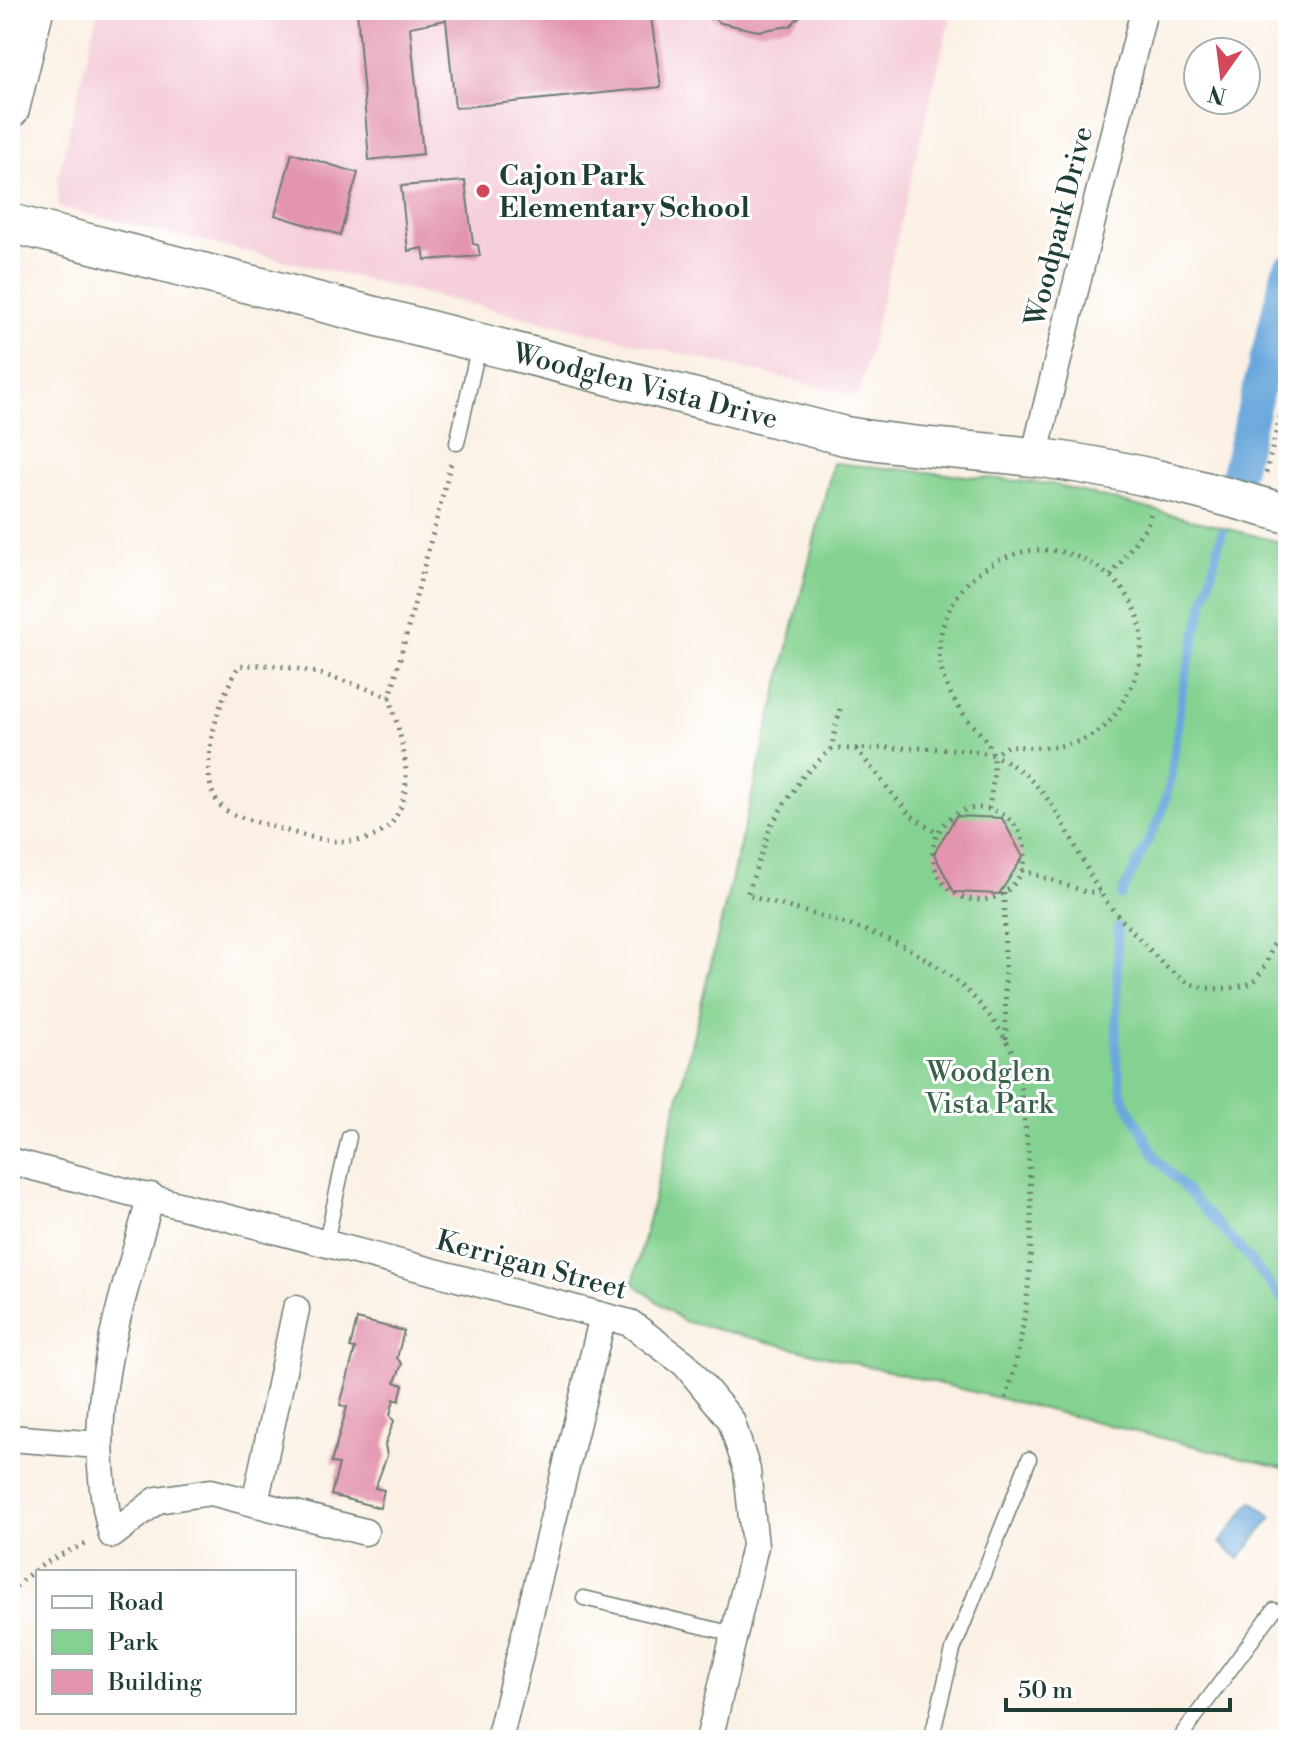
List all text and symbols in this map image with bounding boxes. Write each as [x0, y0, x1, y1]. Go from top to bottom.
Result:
north arrow [1182, 36, 1262, 116]
text: N [1205, 79, 1229, 109]
street label: Woodpark Drive [1017, 123, 1101, 331]
place label: Cajon Park Elementary School [499, 159, 750, 226]
marker: Cajon Park Elementary School [474, 182, 492, 200]
street label: Woodglen Vista Drive [508, 336, 781, 437]
park label: Woodglen Vista Park [924, 1055, 1055, 1122]
street label: Kerrigan Street [432, 1223, 631, 1308]
legend [36, 1570, 296, 1714]
text: Road [108, 1588, 164, 1618]
text: Park [108, 1628, 159, 1658]
scale bar [1006, 1662, 1230, 1712]
text: Building [107, 1668, 202, 1698]
text: 50 m [1018, 1676, 1073, 1706]

